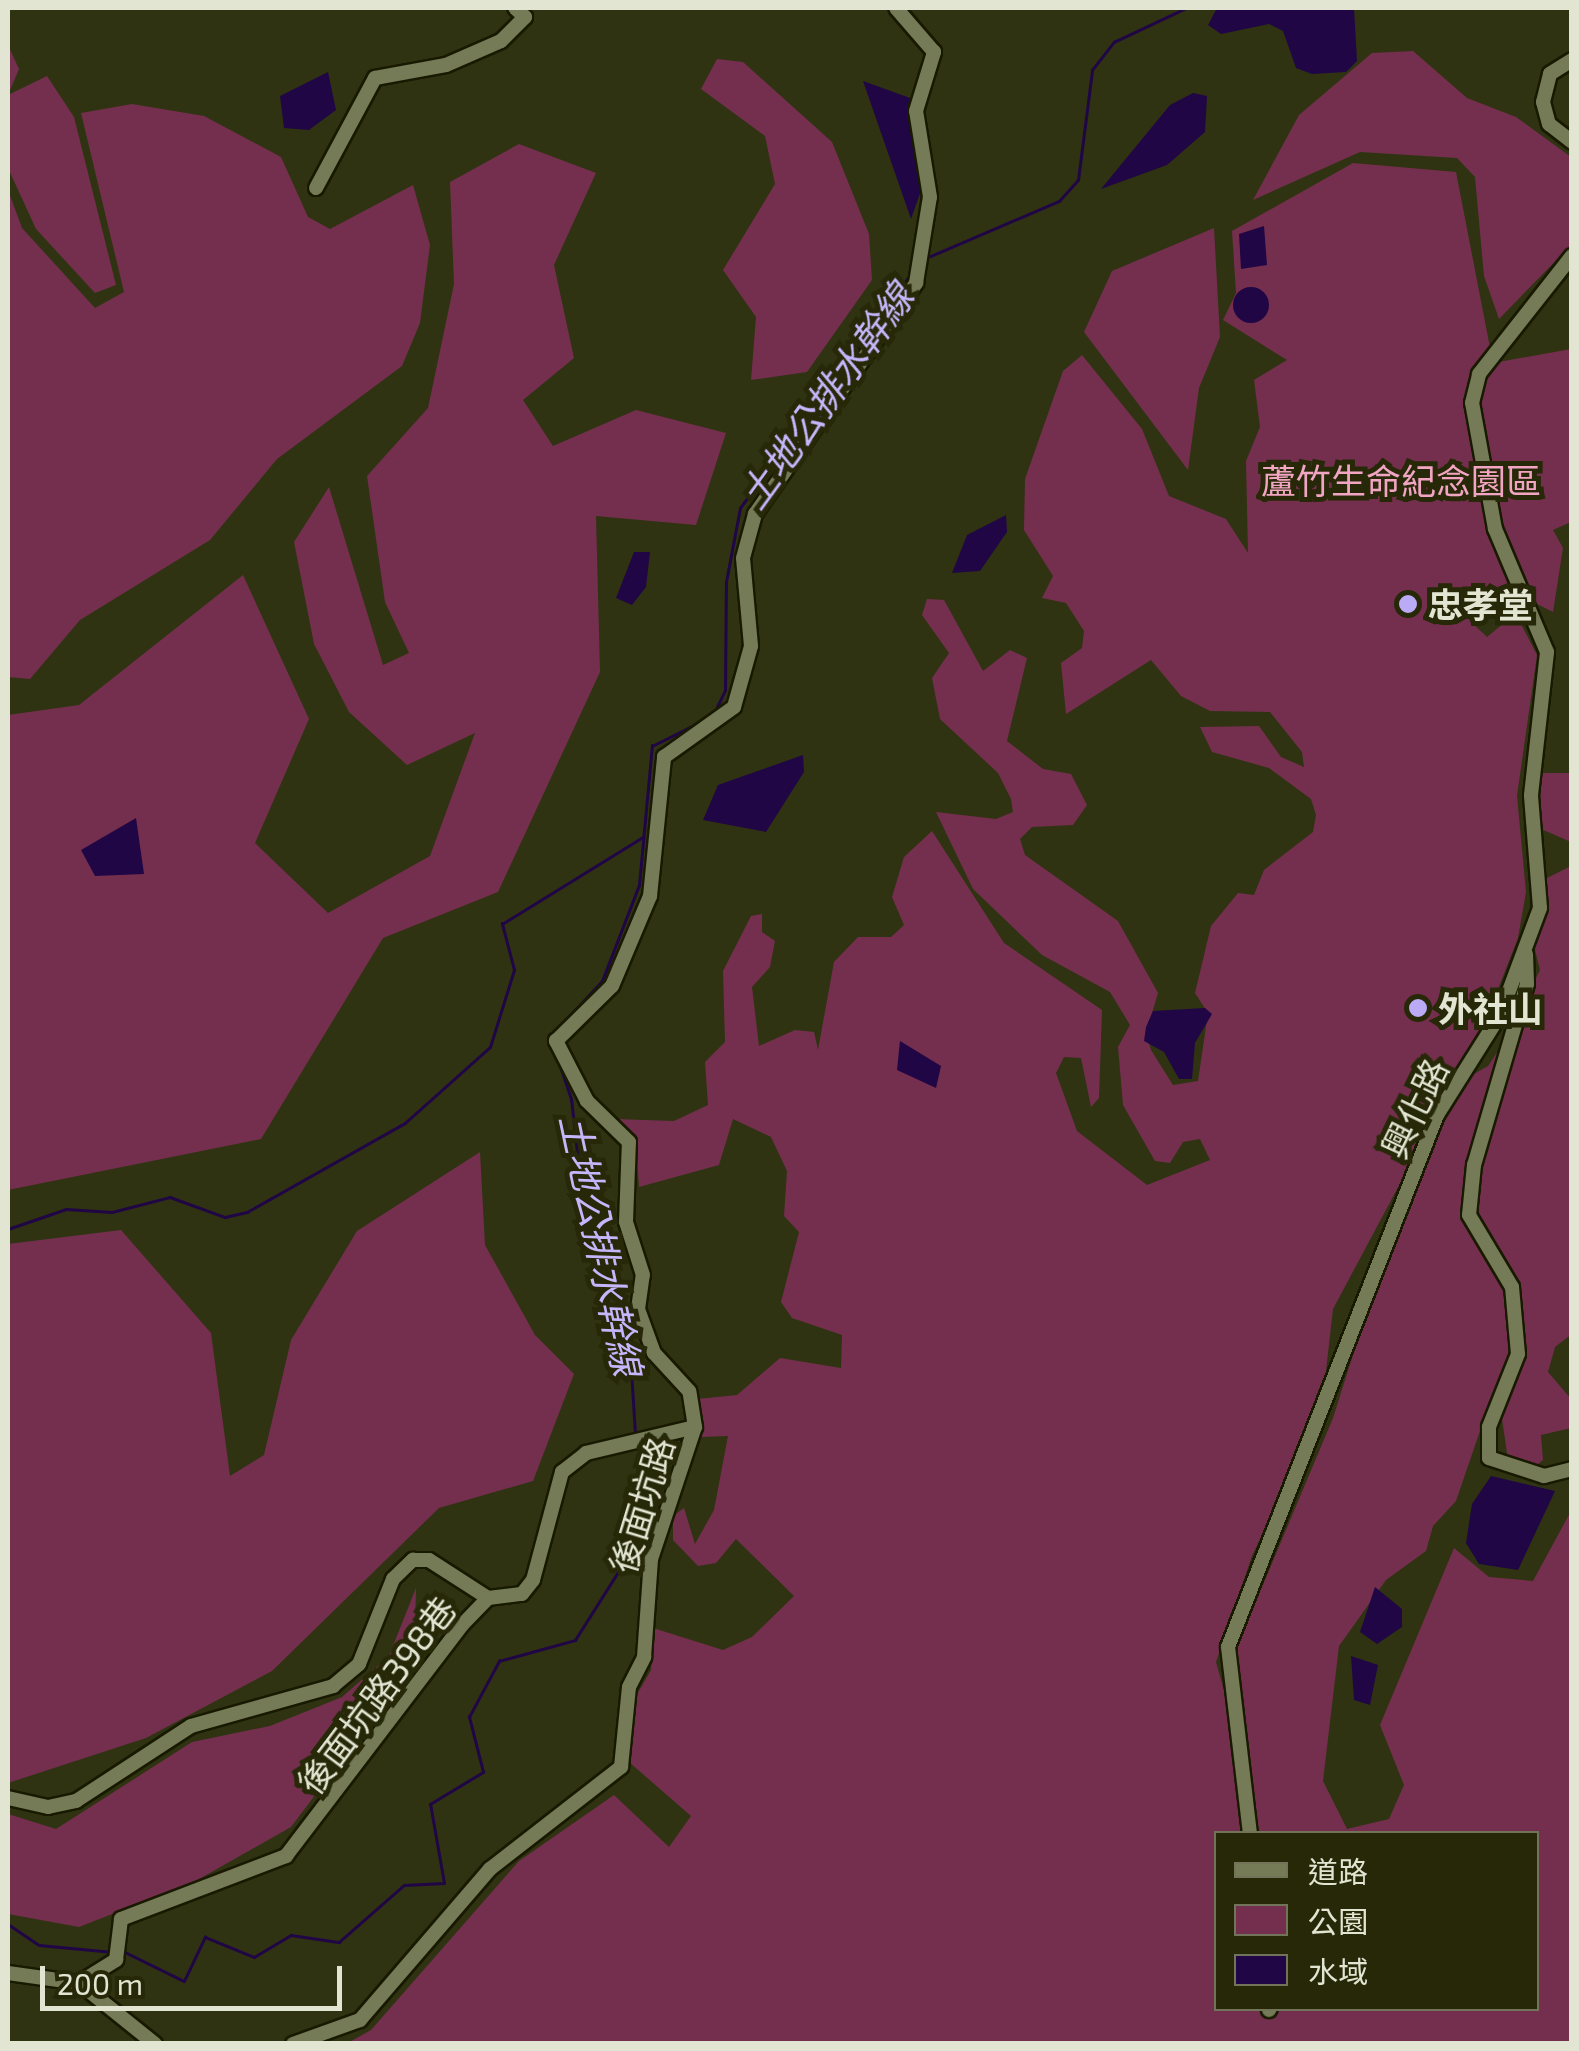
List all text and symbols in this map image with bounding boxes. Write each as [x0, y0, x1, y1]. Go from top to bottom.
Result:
water label: 土地公排水幹線 [729, 275, 923, 517]
park label: 蘆竹生命紀念園區 [1261, 459, 1541, 501]
place label: 忠孝堂 [1428, 583, 1533, 625]
marker: 忠孝堂 [1397, 593, 1419, 615]
place label: 外社山 [1438, 987, 1543, 1029]
marker: 外社山 [1407, 997, 1429, 1019]
street label: 興化路 [1372, 1052, 1456, 1164]
water label: 土地公排水幹線 [551, 1110, 651, 1380]
street label: 後面坑路 [600, 1432, 682, 1578]
street label: 後面坑路398巷 [288, 1588, 464, 1802]
legend [1214, 1831, 1539, 2011]
text: 道路 [1308, 1853, 1368, 1889]
text: 公園 [1308, 1903, 1368, 1939]
scale bar [45, 1946, 348, 2008]
text: 水域 [1308, 1953, 1368, 1989]
text: 200 m [57, 1965, 143, 2001]

